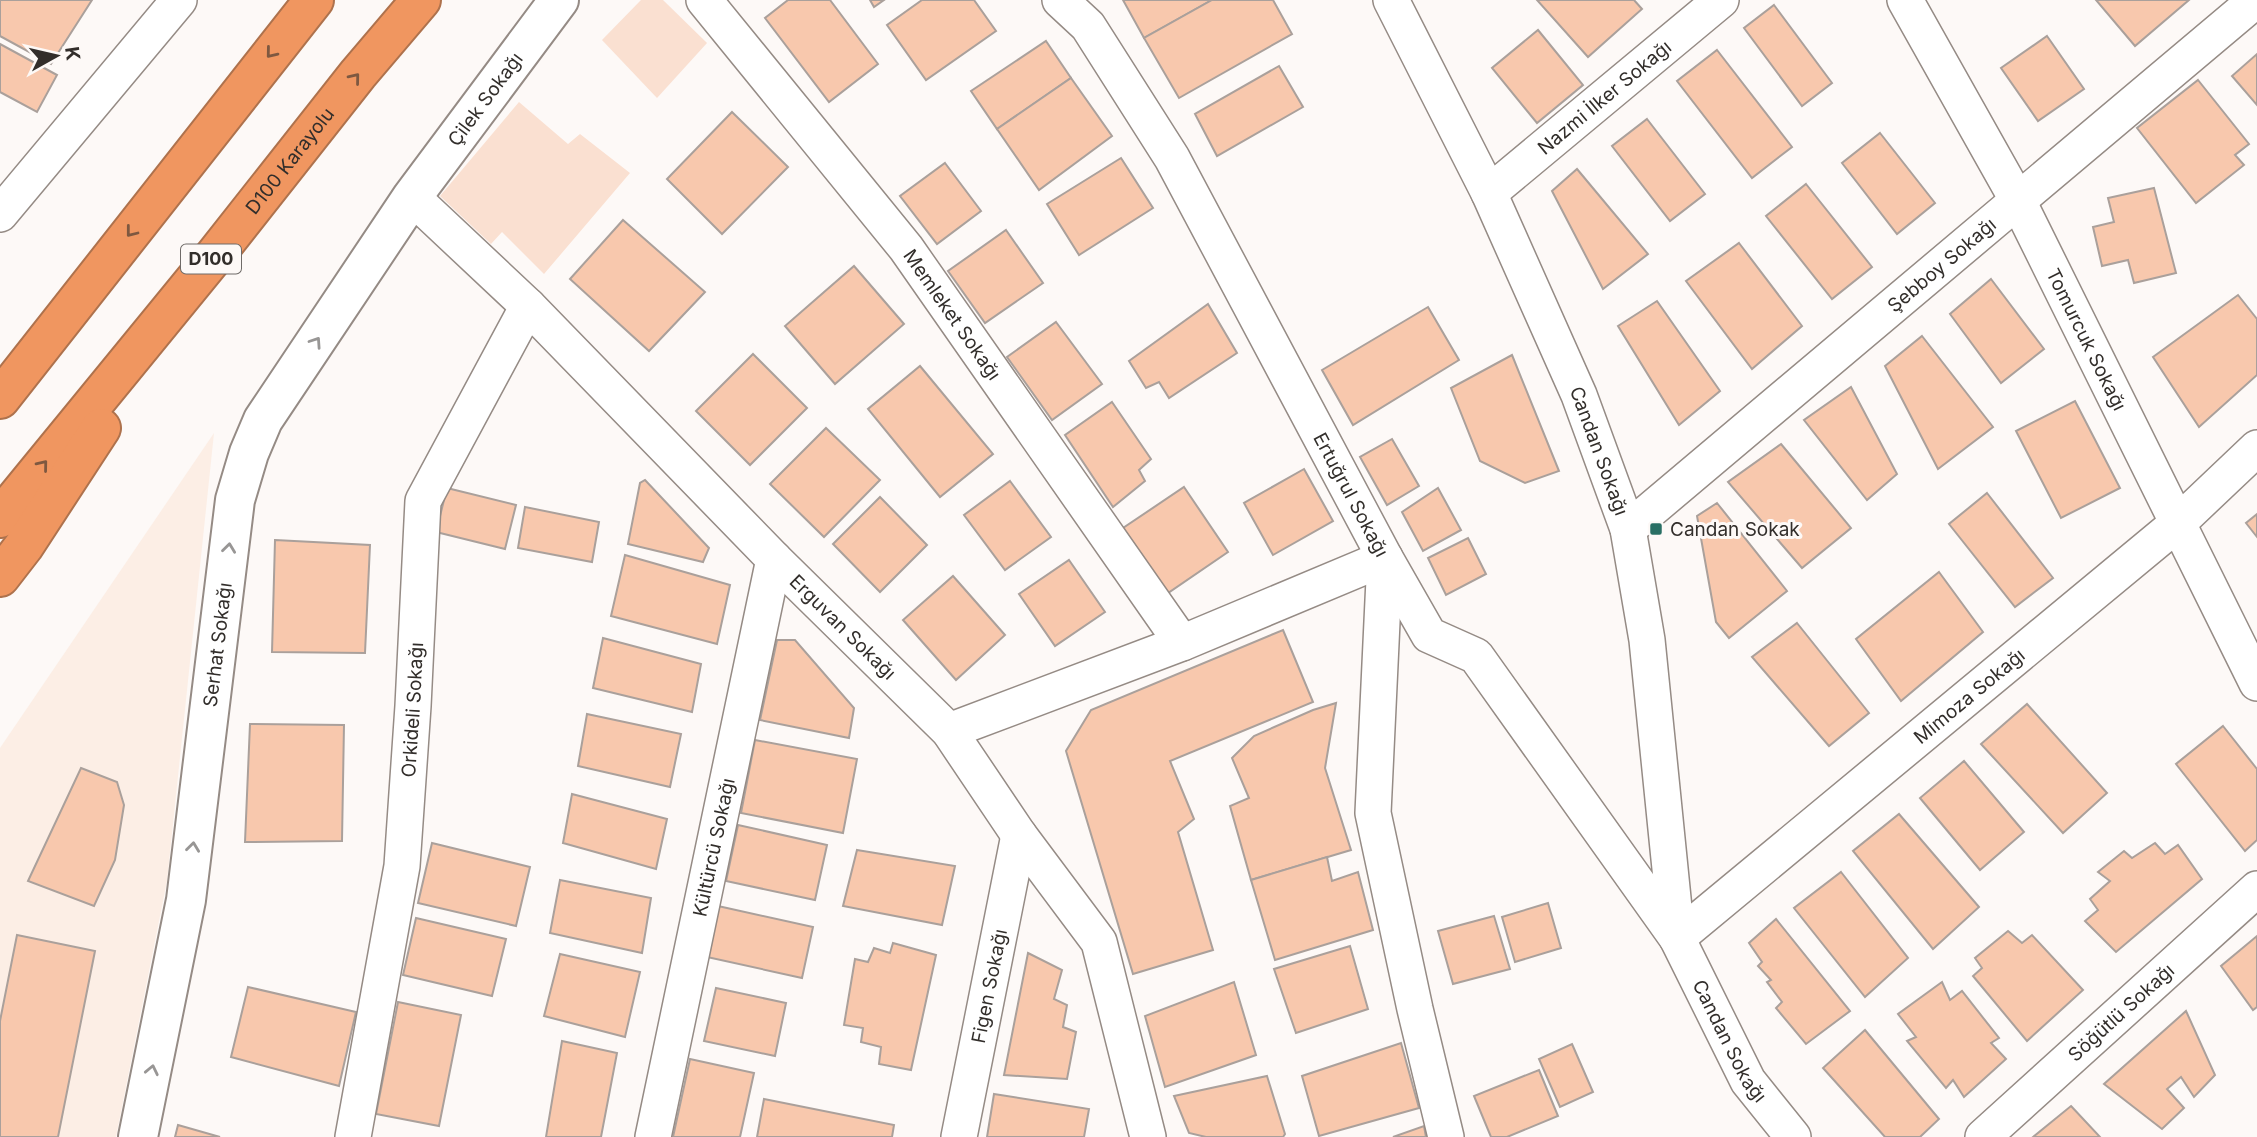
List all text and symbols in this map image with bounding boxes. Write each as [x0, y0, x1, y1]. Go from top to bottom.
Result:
north arrow [21, 21, 91, 91]
street label: Nazmi İlker Sokağı [1533, 35, 1676, 160]
text: K [60, 45, 85, 62]
one-way arrow [267, 46, 280, 58]
street label: Çilek Sokağı [443, 48, 528, 151]
one-way arrow [347, 73, 359, 86]
street label: D100 Karayolu [241, 103, 339, 219]
street label: Şebboy Sokağı [1883, 213, 2001, 317]
one-way arrow [126, 225, 139, 237]
road number: D100 [181, 244, 241, 274]
street label: Memleket Sokağı [898, 245, 1006, 385]
street label: Tomurcuk Sokağı [2041, 265, 2131, 414]
one-way arrow [307, 336, 320, 349]
street label: Candan Sokağı [1565, 383, 1633, 519]
street label: Ertuğrul Sokağı [1308, 429, 1393, 561]
one-way arrow [35, 460, 47, 473]
place label: Candan Sokak [1670, 518, 1800, 541]
marker: Candan Sokak [1648, 521, 1664, 537]
one-way arrow [221, 542, 236, 553]
street label: Erguvan Sokağı [785, 570, 901, 685]
street label: Serhat Sokağı [199, 581, 237, 708]
street label: Orkideli Sokağı [397, 642, 428, 778]
street label: Mimoza Sokağı [1909, 644, 2030, 749]
street label: Kültürcü Sokağı [688, 776, 740, 919]
one-way arrow [185, 841, 200, 852]
street label: Figen Sokağı [967, 927, 1012, 1045]
street label: Söğütlü Sokağı [2064, 959, 2179, 1066]
street label: Candan Sokağı [1687, 976, 1771, 1107]
one-way arrow [143, 1064, 158, 1076]

